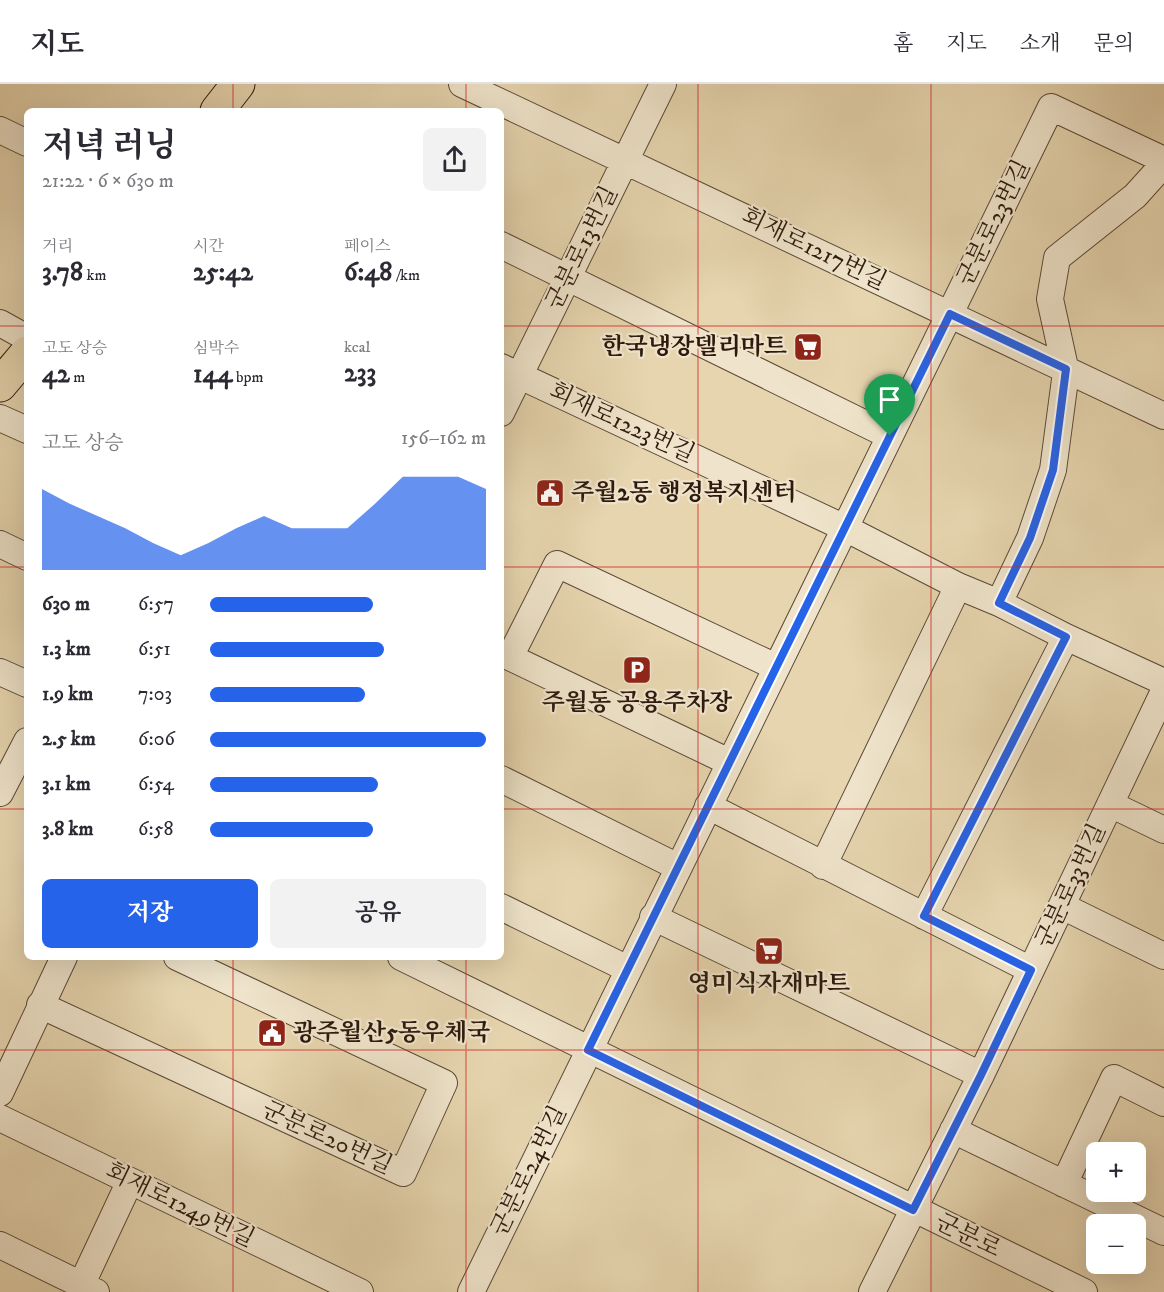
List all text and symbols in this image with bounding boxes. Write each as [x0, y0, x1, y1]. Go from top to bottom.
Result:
text: 지도 [30, 27, 84, 62]
text: 홈 [893, 31, 913, 57]
text: 지도 [946, 31, 987, 57]
text: 소개 [1020, 31, 1060, 57]
text: 문의 [1093, 31, 1134, 57]
text: 저녁 러닝 [42, 126, 177, 167]
button: share [423, 128, 486, 191]
street label: 군분로23번길 [951, 155, 1037, 291]
text: 21:22 · 6 × 630 m [42, 169, 174, 194]
street label: 군분로13번길 [539, 181, 625, 315]
street label: 회재로1217번길 [736, 201, 892, 297]
text: 거리 [42, 236, 73, 256]
text: 시간 [193, 236, 224, 256]
text: 페이스 [344, 236, 390, 256]
text: 3.78 [42, 256, 83, 289]
text: 25:42 [193, 256, 253, 289]
text: 6:48 [344, 256, 392, 289]
text: km [83, 265, 106, 285]
text: /km [392, 265, 420, 285]
supermarket icon: 한국냉장델리마트 [792, 331, 824, 363]
place label: 한국냉장델리마트 [602, 332, 787, 362]
text: kcal [344, 337, 370, 357]
text: 고도 상승 [42, 338, 107, 358]
text: 심박수 [193, 338, 239, 358]
text: 233 [344, 357, 376, 390]
text: 42 [42, 358, 70, 391]
text: 144 [193, 358, 232, 391]
text: m [70, 367, 85, 387]
text: bpm [232, 367, 263, 387]
pin [864, 374, 915, 436]
street label: 회재로1223번길 [544, 376, 700, 470]
icon: arrive [873, 383, 906, 416]
text: 156–162 m [401, 426, 486, 451]
text: 고도 상승 [42, 431, 124, 456]
public building icon: 주월2동 행정복지센터 [534, 477, 566, 509]
place label: 주월2동 행정복지센터 [571, 478, 797, 508]
text: 630 m [42, 592, 90, 617]
text: 6:57 [138, 592, 174, 617]
text: 1.3 km [42, 637, 91, 662]
text: 6:51 [138, 637, 171, 662]
parking icon: 주월동 공용주차장 [621, 654, 653, 686]
text: 1.9 km [42, 682, 93, 707]
text: 7:03 [138, 682, 172, 707]
place label: 주월동 공용주차장 [542, 688, 733, 718]
text: 2.5 km [42, 727, 96, 752]
text: 6:06 [138, 727, 175, 752]
text: 3.1 km [42, 772, 91, 797]
text: 6:54 [138, 772, 174, 797]
text: 3.8 km [42, 817, 93, 842]
text: 6:58 [138, 817, 174, 842]
street label: 군분로33번길 [1029, 819, 1113, 953]
button: 저장 [42, 879, 258, 948]
button: 공유 [270, 879, 486, 948]
supermarket icon: 영미식자재마트 [753, 935, 785, 967]
place label: 영미식자재마트 [688, 969, 850, 999]
public building icon: 광주월산5동우체국 [256, 1017, 288, 1049]
place label: 광주월산5동우체국 [293, 1018, 490, 1048]
street label: 군분로20번길 [257, 1095, 397, 1181]
street label: 군분로24번길 [484, 1101, 574, 1241]
map controls [1086, 1142, 1146, 1274]
button: + [1086, 1142, 1146, 1202]
street label: 회재로1249번길 [100, 1156, 260, 1254]
street label: 군분로 [930, 1207, 1006, 1265]
button: − [1086, 1214, 1146, 1274]

